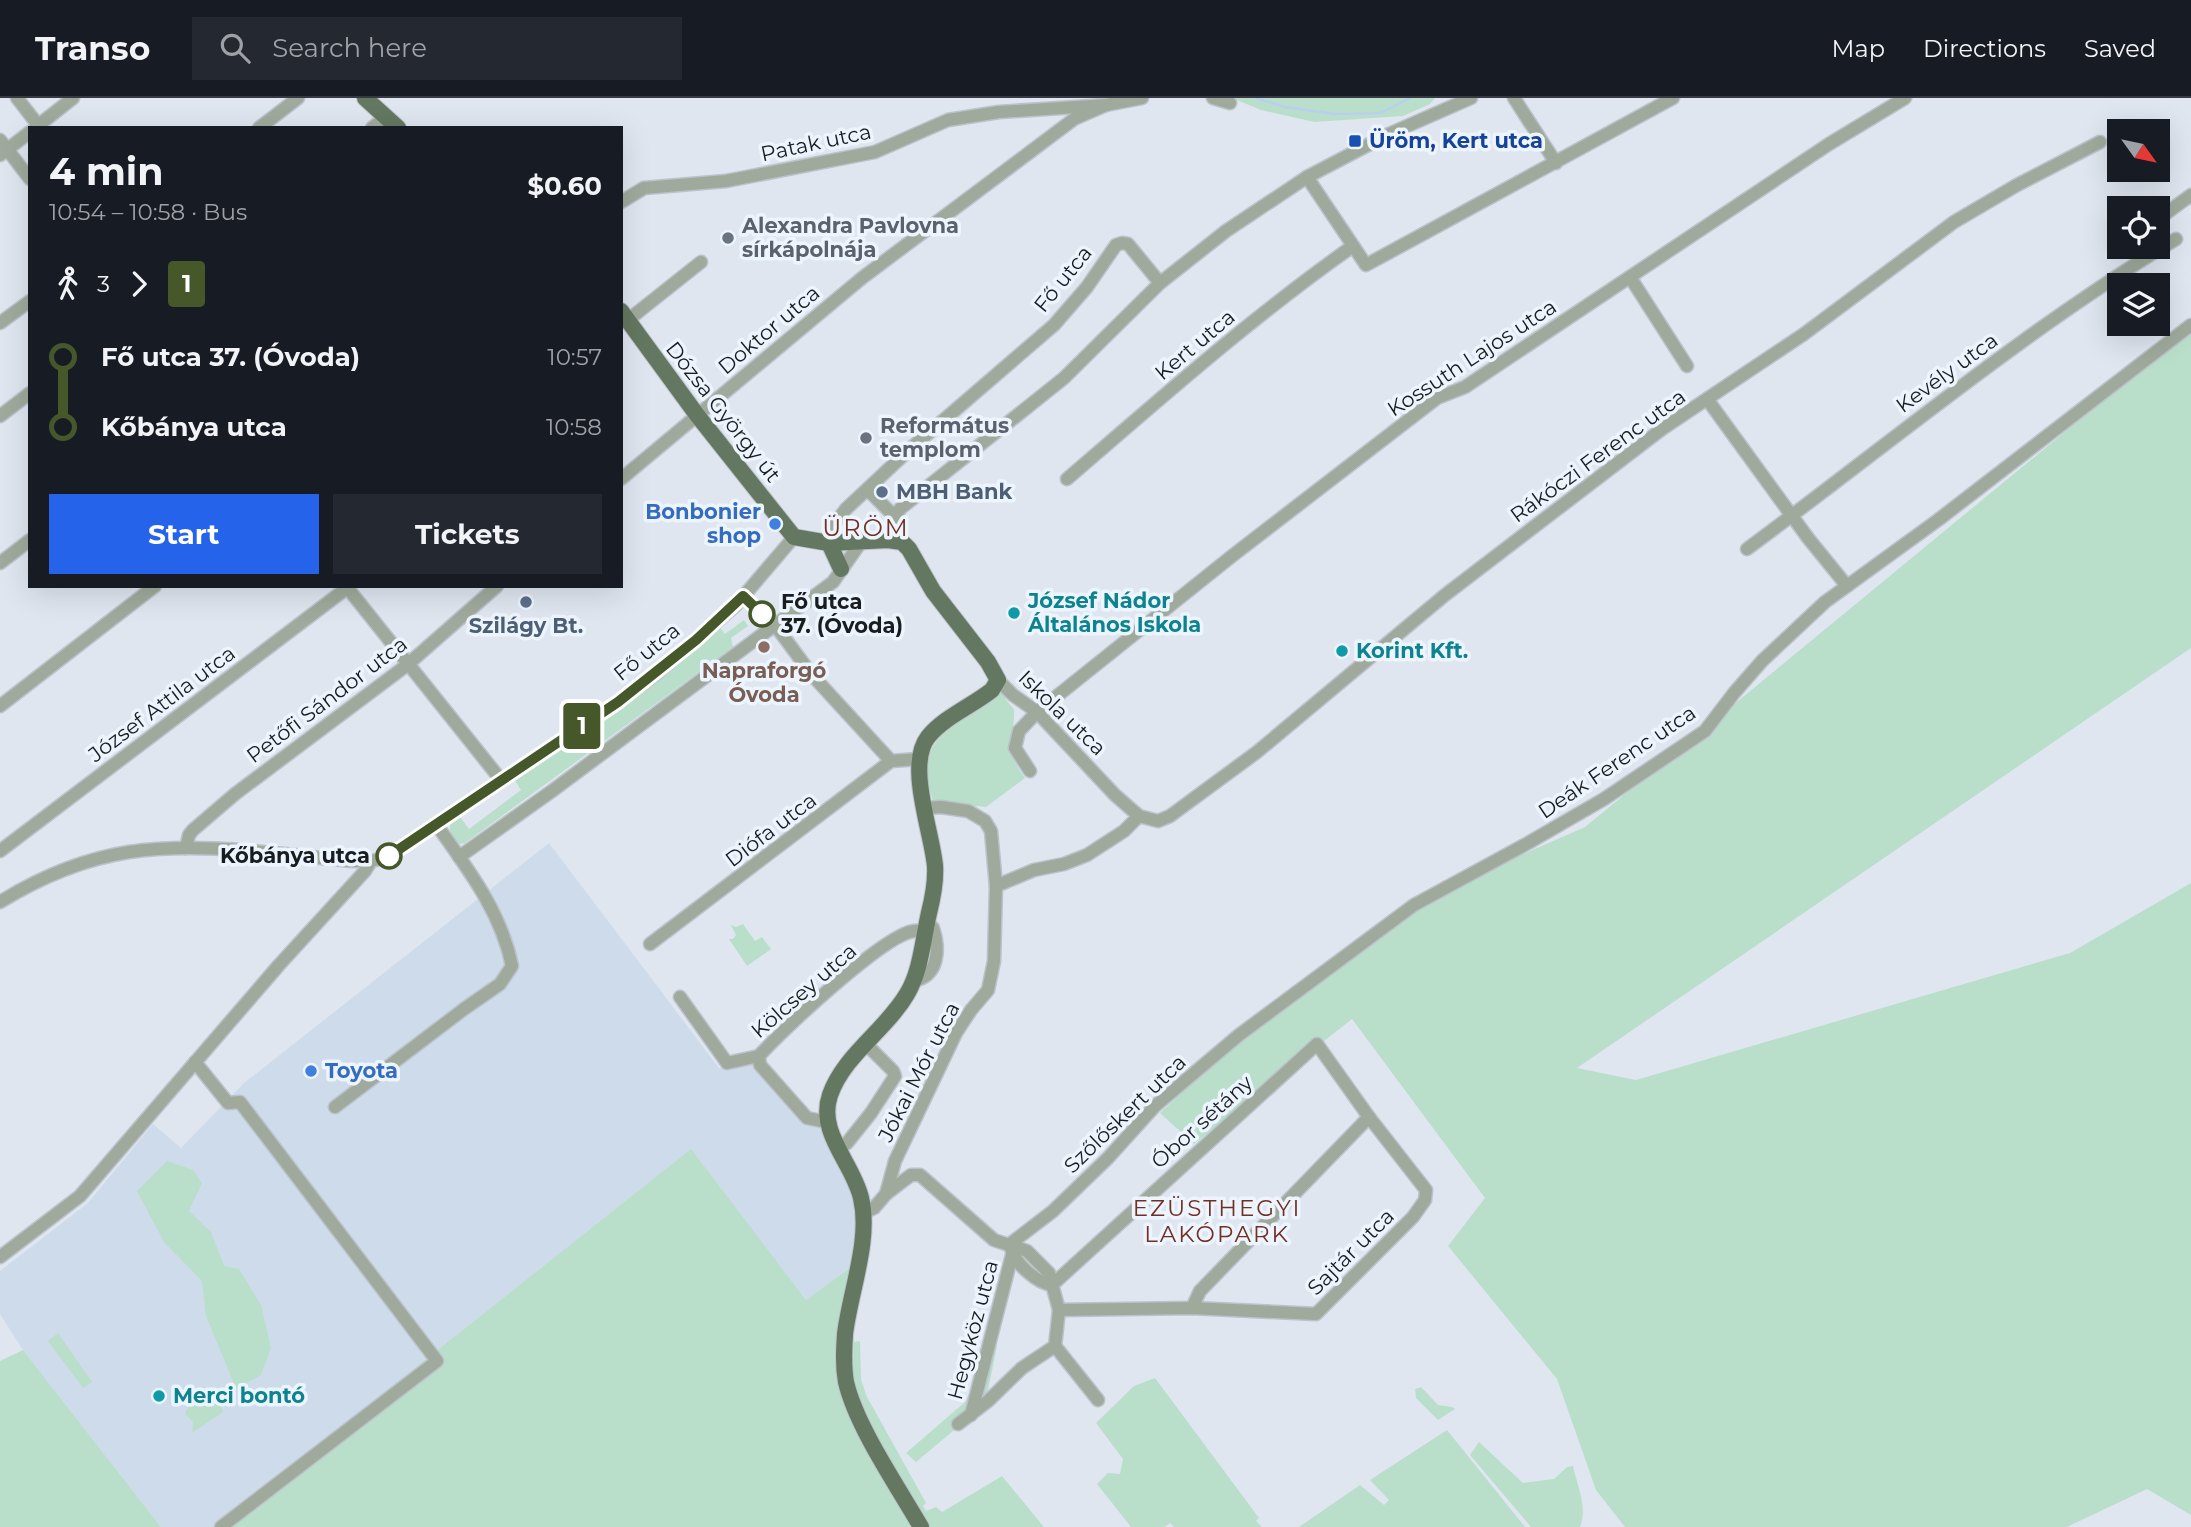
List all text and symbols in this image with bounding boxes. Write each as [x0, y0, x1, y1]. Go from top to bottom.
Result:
search box [192, 17, 682, 80]
text: Transo [35, 28, 150, 68]
icon: search [216, 29, 254, 67]
text: Search here [272, 32, 427, 64]
text: Map [1832, 34, 1885, 63]
text: Directions [1923, 34, 2046, 63]
text: Saved [2084, 34, 2156, 63]
street label: Patak utca [758, 119, 873, 166]
north arrow [2107, 119, 2170, 182]
map controls [2107, 119, 2170, 336]
place label: Üröm, Kert utca [1369, 127, 1543, 153]
marker: Üröm, Kert utca [1347, 133, 1363, 149]
text: 4 min [49, 148, 164, 195]
text: $0.60 [527, 170, 602, 202]
button: locate [2107, 196, 2170, 259]
text: 10:54 – 10:58 · Bus [49, 198, 247, 226]
place label: Alexandra Pavlovna sírkápolnája [741, 213, 959, 262]
marker: Alexandra Pavlovna sírkápolnája [720, 230, 736, 246]
street label: Fő utca [1028, 240, 1097, 317]
icon: walk [49, 265, 87, 303]
icon: forward [120, 265, 158, 303]
text: 1 [182, 269, 191, 298]
text: 3 [97, 270, 110, 298]
button: layers [2107, 273, 2170, 336]
street label: Doktor utca [713, 280, 824, 379]
street label: Kossuth Lajos utca [1383, 294, 1561, 422]
street label: Kert utca [1150, 304, 1240, 385]
street label: Kevély utca [1891, 327, 2002, 418]
street label: Dózsa György út [661, 336, 786, 487]
text: Fő utca 37. (Óvoda) [101, 341, 360, 373]
text: 10:57 [547, 343, 602, 371]
street label: Rákóczi Ferenc utca [1505, 384, 1690, 528]
text: Kőbánya utca [101, 411, 287, 443]
text: 10:58 [546, 413, 602, 441]
place label: Református templom [880, 413, 1009, 462]
marker: Református templom [858, 430, 874, 446]
place label: MBH Bank [896, 479, 1013, 504]
marker: MBH Bank [874, 484, 890, 500]
button: Start [49, 494, 319, 574]
button: Tickets [333, 494, 602, 574]
place label: Bonbonier shop [645, 499, 761, 548]
district label: ÜRÖM [822, 513, 910, 542]
marker: Bonbonier shop [767, 516, 783, 532]
place label: József Nádor Általános Iskola [1027, 588, 1201, 637]
place label: Fő utca 37. (Óvoda) [780, 589, 903, 638]
marker: Szilágy Bt. [518, 594, 534, 610]
marker: Fő utca 37. (Óvoda) [749, 601, 775, 627]
marker: József Nádor Általános Iskola [1006, 605, 1022, 621]
place label: Szilágy Bt. [469, 613, 583, 638]
street label: Fő utca [608, 617, 685, 686]
street label: Petőfi Sándor utca [242, 631, 412, 768]
place label: Korint Kft. [1356, 638, 1468, 663]
marker: Napraforgó Óvoda [756, 639, 772, 655]
street label: József Attila utca [83, 640, 240, 767]
marker: Korint Kft. [1334, 643, 1350, 659]
place label: Napraforgó Óvoda [702, 658, 827, 707]
street label: Iskola utca [1013, 665, 1111, 760]
street label: Deák Ferenc utca [1533, 700, 1700, 824]
line badge: 1 [559, 703, 605, 749]
text: 1 [577, 711, 587, 740]
street label: Diófa utca [720, 787, 821, 872]
place label: Kőbánya utca [220, 843, 370, 868]
marker: Kőbánya utca [376, 843, 402, 869]
street label: Kölcsey utca [746, 938, 861, 1043]
street label: Jókai Mór utca [872, 998, 964, 1147]
street label: Szőlőskert utca [1059, 1049, 1191, 1178]
place label: Toyota [325, 1058, 398, 1083]
marker: Toyota [303, 1063, 319, 1079]
street label: Óbor sétány [1146, 1069, 1258, 1174]
district label: EZÜSTHEGYI LAKÓPARK [1133, 1194, 1301, 1248]
street label: Sajtár utca [1302, 1203, 1399, 1300]
street label: Hegyköz utca [942, 1257, 1003, 1402]
place label: Merci bontó [173, 1383, 305, 1408]
marker: Merci bontó [151, 1388, 167, 1404]

